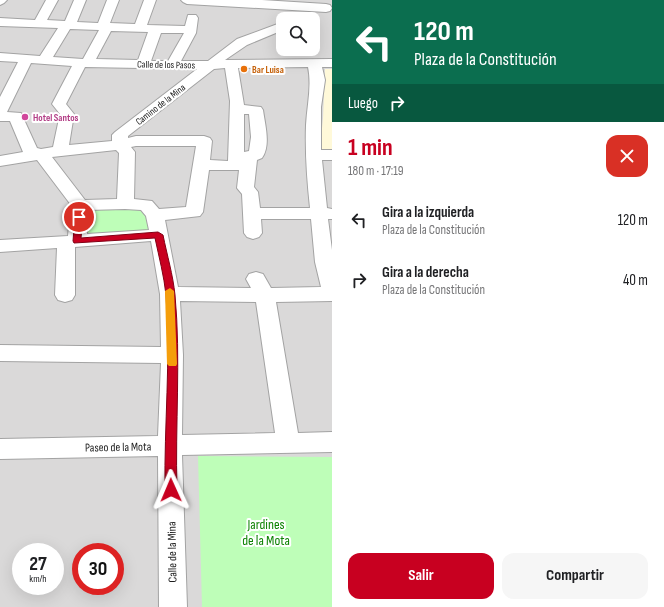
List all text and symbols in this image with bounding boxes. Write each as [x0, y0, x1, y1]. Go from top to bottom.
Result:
map controls [276, 12, 320, 56]
button: search [276, 12, 320, 56]
text: 120 m [414, 15, 474, 48]
icon: left [348, 16, 400, 68]
text: Plaza de la Constitución [414, 49, 557, 70]
street label: Calle de los Pasos [137, 58, 196, 72]
marker: Bar Luisa [239, 64, 249, 74]
place label: Bar Luisa [252, 64, 284, 76]
street label: Camino de la Mina [133, 82, 188, 128]
icon: right [386, 92, 408, 114]
text: Luego [348, 94, 378, 113]
marker: Hotel Santos [20, 112, 30, 122]
place label: Hotel Santos [33, 112, 79, 124]
text: 1 min [348, 133, 393, 162]
button: close [606, 135, 648, 177]
text: 180 m · 17:19 [348, 163, 404, 179]
pin [62, 200, 96, 234]
text: Gira a la izquierda [382, 203, 474, 222]
icon: arrive [68, 206, 90, 228]
icon: left [348, 209, 370, 231]
text: 120 m [618, 211, 648, 230]
text: Plaza de la Constitución [382, 222, 485, 238]
text: Gira a la derecha [382, 263, 469, 282]
icon: right [348, 269, 370, 291]
text: 40 m [623, 271, 648, 290]
text: Plaza de la Constitución [382, 282, 485, 298]
street label: Paseo de la Mota [85, 439, 152, 456]
position arrow [150, 469, 192, 511]
park label: Jardines de la Mota [242, 516, 290, 549]
street label: Calle de la Mina [164, 521, 181, 583]
speed limit sign: 30 [72, 543, 124, 595]
text: 27 [29, 552, 47, 576]
button: Salir [348, 553, 494, 599]
button: Compartir [502, 553, 648, 599]
text: km/h [29, 573, 47, 585]

